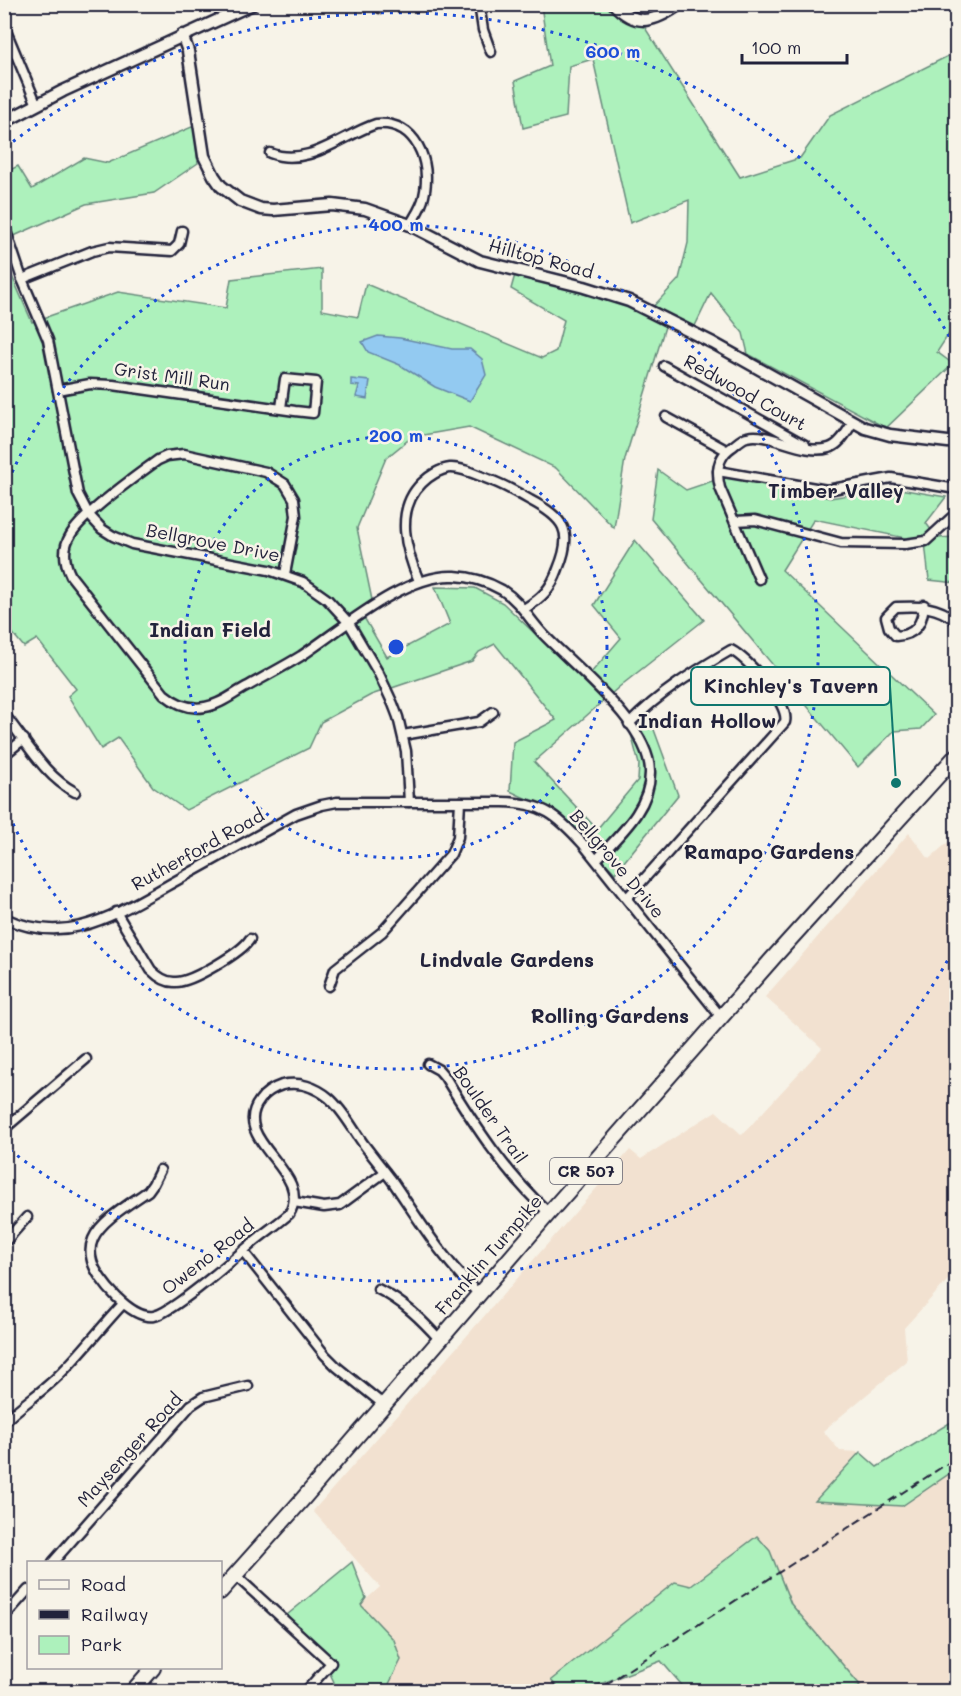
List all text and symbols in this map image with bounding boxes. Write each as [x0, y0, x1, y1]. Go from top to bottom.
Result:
scale bar [742, 27, 847, 65]
text: 100 m [751, 35, 801, 59]
text: 600 m [586, 39, 640, 63]
text: 400 m [368, 212, 424, 236]
street label: Hilltop Road [486, 233, 596, 284]
street label: Redwood Court [680, 348, 811, 436]
street label: Grist Mill Run [113, 356, 231, 396]
text: 200 m [369, 423, 423, 447]
district label: Timber Valley [768, 477, 904, 503]
street label: Bellgrove Drive [144, 517, 282, 567]
district label: Indian Field [149, 616, 271, 642]
centre of rings [386, 637, 406, 657]
callout: Kinchley's Tavern [691, 667, 890, 705]
text: Kinchley's Tavern [704, 672, 878, 698]
district label: Indian Hollow [638, 707, 776, 733]
street label: Rutherford Road [127, 803, 268, 896]
street label: Bellgrove Drive [565, 804, 671, 923]
district label: Ramapo Gardens [684, 838, 854, 864]
district label: Lindvale Gardens [420, 946, 594, 972]
district label: Rolling Gardens [531, 1002, 689, 1028]
street label: Boulder Trail [448, 1061, 533, 1168]
road number: CR 507 [550, 1158, 622, 1184]
street label: Franklin Turnpike [429, 1189, 547, 1319]
street label: Oweno Road [156, 1213, 258, 1300]
street label: Maysenger Road [71, 1387, 187, 1512]
legend [27, 1561, 222, 1669]
text: Road [81, 1572, 126, 1596]
text: Railway [81, 1602, 148, 1626]
text: Park [81, 1632, 122, 1656]

